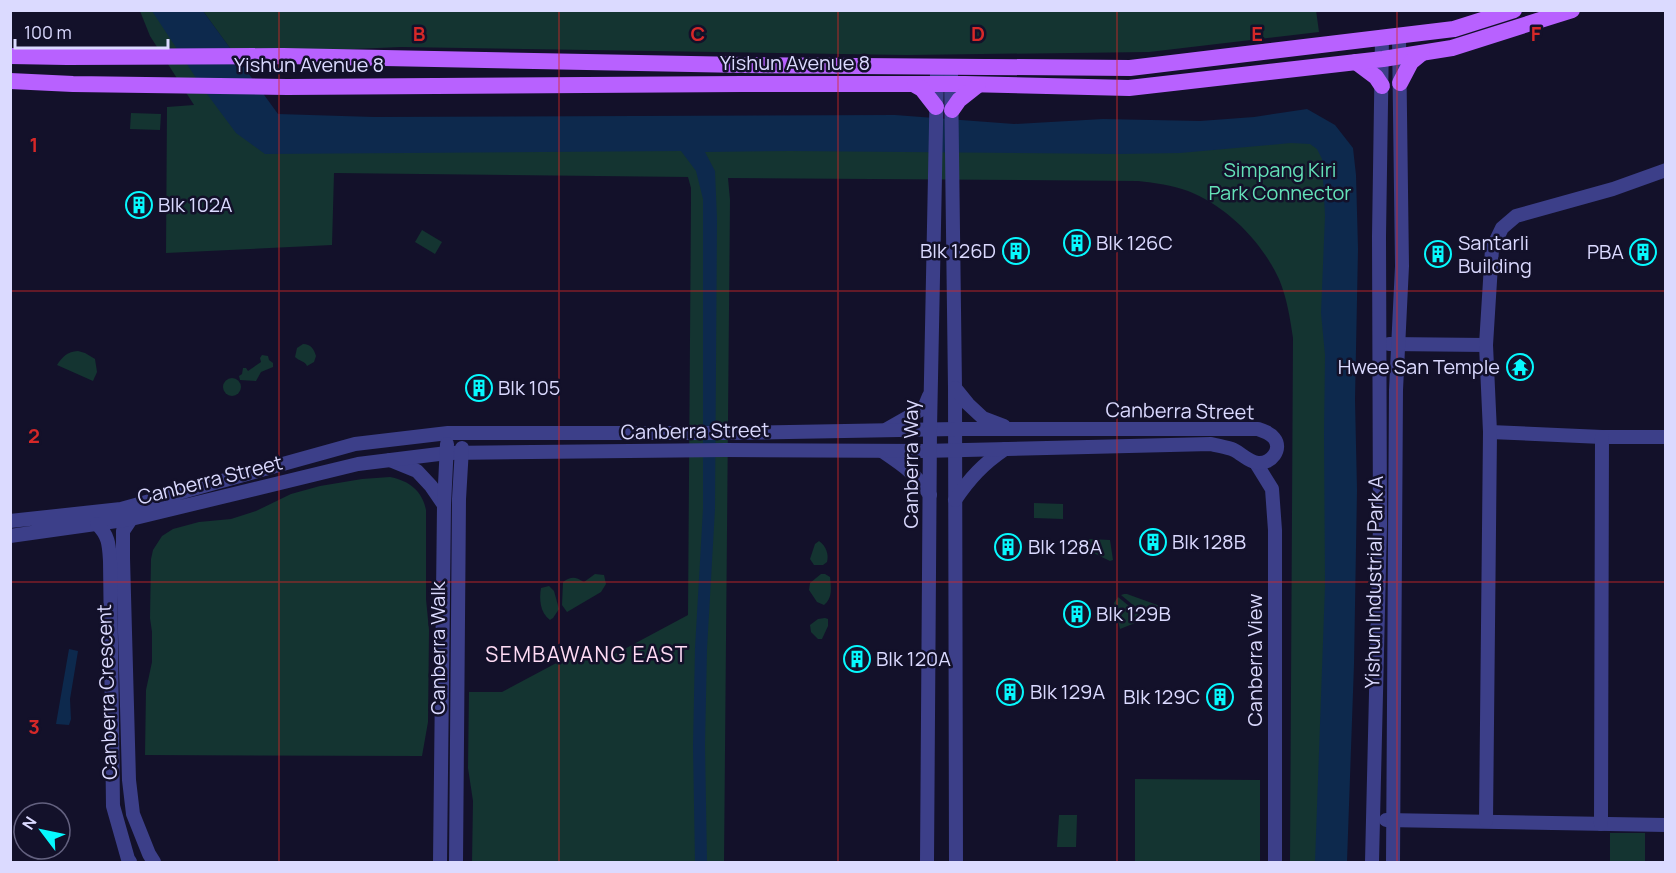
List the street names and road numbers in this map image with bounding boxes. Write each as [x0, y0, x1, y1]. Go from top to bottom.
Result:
street label: Yishun Avenue 8 [720, 49, 870, 76]
street label: Yishun Avenue 8 [234, 51, 384, 78]
street label: Canberra Street [1105, 396, 1255, 425]
street label: Canberra Way [897, 399, 924, 528]
street label: Canberra Street [620, 416, 770, 445]
street label: Canberra Street [134, 448, 285, 511]
street label: Yishun Industrial Park A [1358, 475, 1389, 689]
street label: Canberra Walk [424, 580, 451, 715]
street label: Canberra View [1241, 594, 1268, 726]
street label: Canberra Crescent [90, 604, 123, 780]

